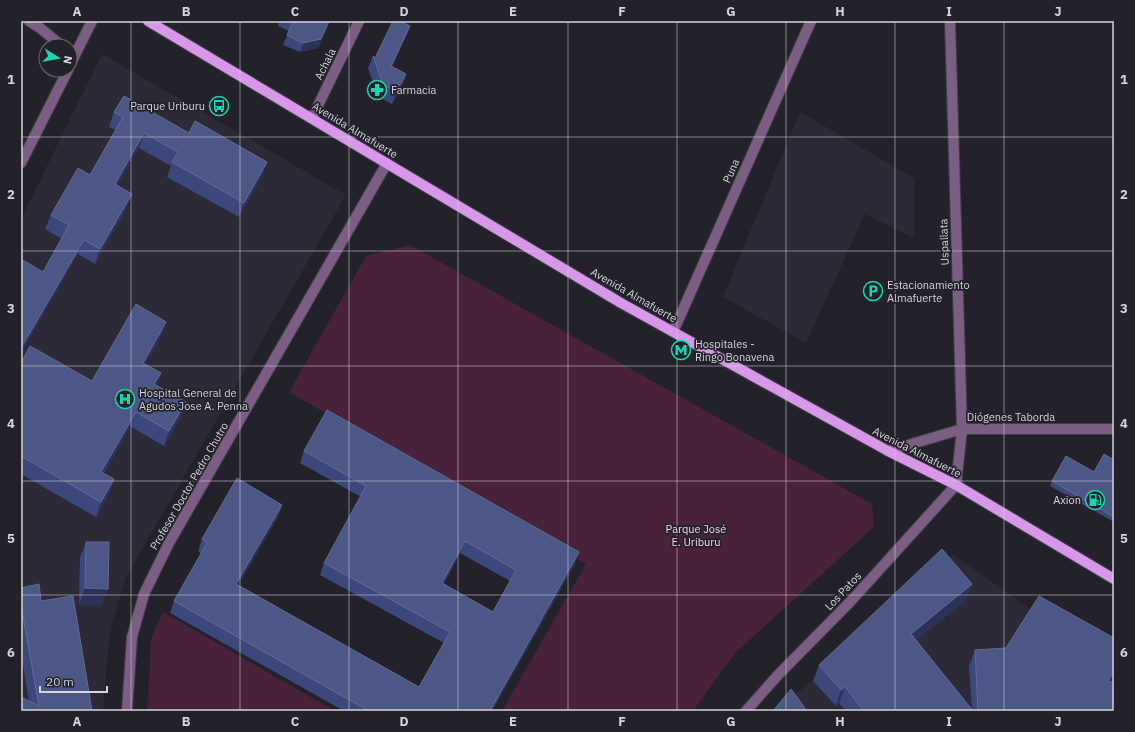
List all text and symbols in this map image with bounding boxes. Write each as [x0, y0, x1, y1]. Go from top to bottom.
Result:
text: A [73, 3, 82, 20]
text: B [182, 3, 191, 20]
text: C [291, 3, 300, 20]
text: D [399, 3, 409, 20]
text: E [509, 3, 517, 20]
text: F [618, 3, 626, 20]
text: G [726, 3, 736, 20]
text: H [835, 3, 845, 20]
text: I [946, 3, 952, 20]
text: J [1054, 3, 1062, 20]
north arrow [38, 38, 78, 78]
street label: Achala [311, 46, 339, 82]
text: N [60, 55, 75, 65]
text: 1 [7, 71, 15, 88]
text: 1 [1120, 71, 1128, 88]
pharmacy icon: Farmacia [366, 79, 388, 101]
place label: Farmacia [391, 83, 436, 97]
bus stop icon: Parque Uriburu [208, 95, 230, 117]
place label: Parque Uriburu [130, 99, 205, 113]
street label: Avenida Almafuerte [310, 99, 400, 161]
street label: Puna [720, 157, 743, 185]
text: 2 [7, 186, 15, 203]
text: 2 [1120, 186, 1128, 203]
street label: Uspallata [936, 218, 952, 266]
street label: Avenida Almafuerte [588, 265, 680, 325]
place label: Estacionamiento Almafuerte [887, 278, 970, 305]
parking icon: Estacionamiento Almafuerte [862, 280, 884, 302]
text: 3 [7, 300, 15, 317]
text: 3 [1120, 300, 1128, 317]
place label: Hospitales - Ringo Bonavena [695, 337, 775, 364]
metro station icon: Hospitales - Ringo Bonavena [670, 339, 692, 361]
place label: Hospital General de Agudos Jose A. Penna [139, 386, 248, 413]
hospital icon: Hospital General de Agudos Jose A. Penna [114, 388, 136, 410]
street label: Diógenes Taborda [967, 410, 1055, 424]
text: 4 [7, 415, 15, 432]
text: 4 [1120, 415, 1128, 432]
street label: Profesor Doctor Pedro Chutro [147, 420, 231, 552]
street label: Avenida Almafuerte [870, 424, 964, 480]
fuel station icon: Axion [1084, 489, 1106, 511]
place label: Axion [1053, 493, 1081, 507]
park label: Parque José E. Uriburu [666, 522, 726, 549]
text: 5 [7, 530, 15, 547]
text: 5 [1120, 530, 1128, 547]
street label: Los Patos [822, 569, 864, 613]
text: 6 [7, 644, 15, 661]
text: 6 [1120, 644, 1128, 661]
scale bar [40, 668, 107, 694]
text: 20 m [46, 674, 74, 689]
text: A [73, 713, 82, 730]
text: B [182, 713, 191, 730]
text: C [291, 713, 300, 730]
text: D [399, 713, 409, 730]
text: E [509, 713, 517, 730]
text: F [618, 713, 626, 730]
text: G [726, 713, 736, 730]
text: H [835, 713, 845, 730]
text: I [946, 713, 952, 730]
text: J [1054, 713, 1062, 730]

